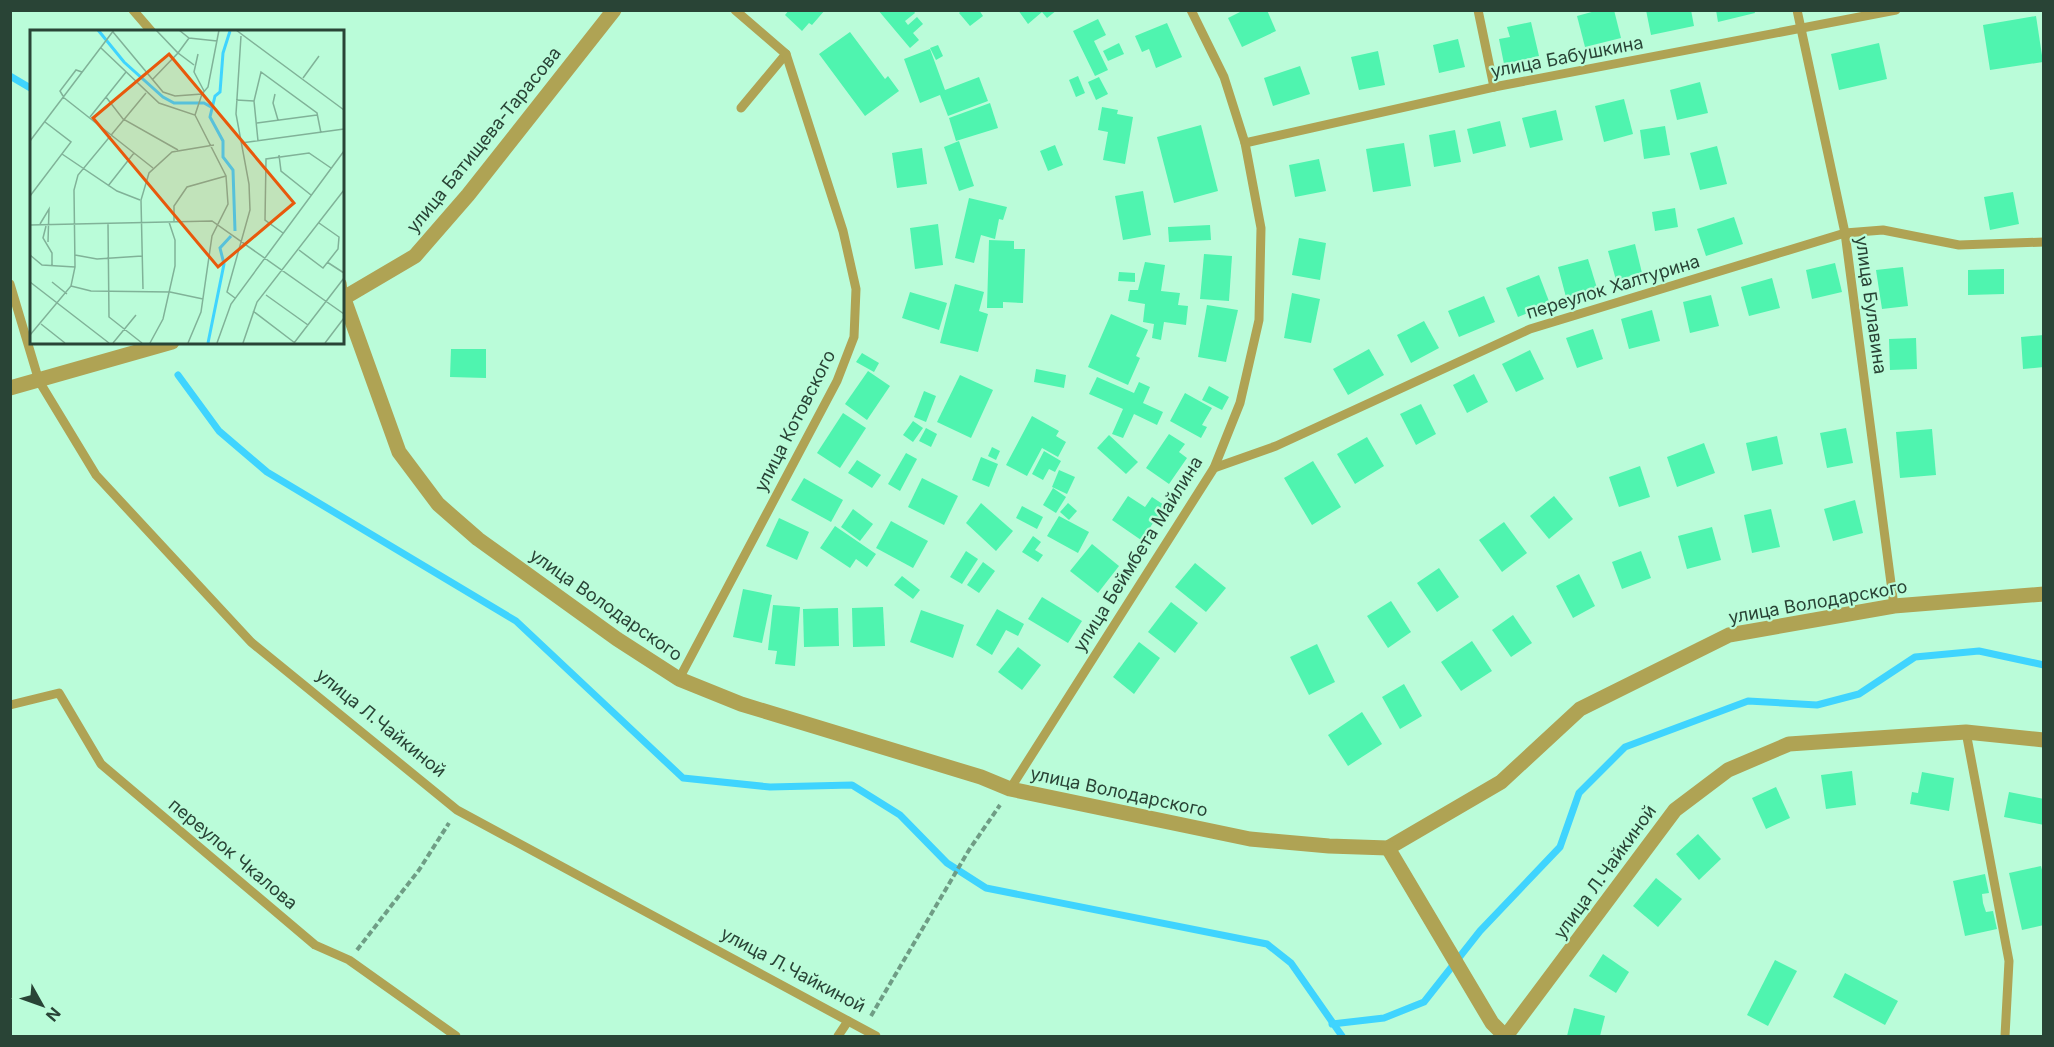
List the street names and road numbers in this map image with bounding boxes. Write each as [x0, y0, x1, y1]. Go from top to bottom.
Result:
street label: улица Бабушкина [1489, 31, 1645, 82]
street label: улица Батищева-Тарасова [402, 43, 565, 237]
street label: улица Булавина [1851, 235, 1892, 375]
street label: переулок Халтурина [1524, 250, 1702, 323]
street label: улица Котовского [750, 346, 839, 495]
street label: улица Беймбета Майлина [1069, 452, 1206, 655]
street label: улица Володарского [526, 544, 687, 665]
street label: улица Володарского [1727, 575, 1909, 628]
street label: улица Л.Чайкиной [312, 664, 450, 781]
street label: улица Володарского [1028, 762, 1210, 821]
street label: переулок Чкалова [165, 794, 302, 914]
street label: улица Л.Чайкиной [1549, 801, 1660, 943]
street label: улица Л.Чайкиной [717, 923, 869, 1017]

